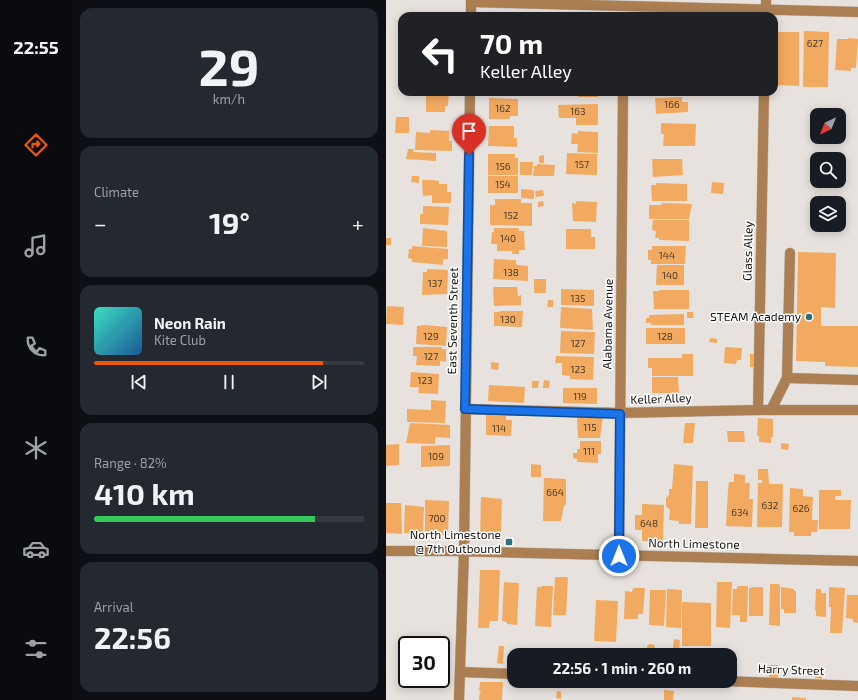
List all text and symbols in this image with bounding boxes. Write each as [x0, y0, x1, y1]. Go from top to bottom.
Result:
text: 70 m [480, 26, 543, 60]
icon: left [414, 28, 466, 80]
text: 29 [199, 34, 259, 96]
text: 22:55 [13, 36, 59, 58]
house number: 627 [807, 37, 823, 49]
text: Keller Alley [480, 60, 572, 82]
text: km/h [213, 91, 245, 107]
house number: 166 [664, 98, 680, 110]
house number: 162 [495, 102, 511, 114]
house number: 163 [570, 105, 586, 117]
north arrow [810, 108, 846, 144]
map controls [810, 108, 846, 232]
pin [452, 114, 486, 155]
icon: arrive [458, 120, 480, 142]
icon: directions [22, 131, 50, 159]
button: search [810, 152, 846, 188]
house number: 157 [575, 158, 589, 170]
house number: 156 [495, 160, 511, 172]
house number: 154 [495, 178, 511, 190]
text: Climate [94, 184, 139, 200]
button: layers [810, 196, 846, 232]
text: 19° [209, 204, 250, 240]
house number: 152 [504, 209, 519, 221]
text: − [94, 210, 107, 236]
text: + [352, 210, 364, 236]
street label: Glass Alley [739, 220, 755, 281]
icon: music [22, 232, 50, 260]
house number: 140 [500, 232, 516, 244]
house number: 144 [659, 249, 675, 261]
house number: 138 [503, 266, 519, 278]
street label: East Seventh Street [444, 267, 460, 375]
house number: 140 [662, 269, 678, 281]
house number: 137 [428, 277, 442, 289]
street label: Alabama Avenue [599, 278, 615, 369]
house number: 135 [571, 292, 585, 304]
place label: STEAM Academy [710, 309, 802, 323]
marker: STEAM Academy [804, 312, 814, 322]
house number: 130 [500, 313, 516, 325]
text: Neon Rain [154, 314, 226, 332]
house number: 129 [423, 330, 439, 342]
house number: 128 [657, 330, 673, 342]
text: Kite Club [154, 332, 206, 348]
icon: phone [22, 333, 50, 361]
house number: 127 [571, 337, 585, 349]
house number: 127 [424, 350, 438, 362]
house number: 123 [570, 363, 586, 375]
icon: previous [128, 371, 150, 393]
icon: pause [218, 371, 240, 393]
icon: next [308, 371, 330, 393]
house number: 123 [417, 374, 433, 386]
house number: 119 [573, 390, 587, 402]
street label: Keller Alley [630, 390, 692, 406]
house number: 115 [583, 421, 597, 433]
house number: 114 [492, 422, 506, 434]
icon: climate [22, 434, 50, 462]
house number: 111 [583, 445, 595, 457]
house number: 109 [428, 450, 444, 462]
text: Range · 82% [94, 455, 167, 471]
text: 410 km [94, 475, 195, 511]
house number: 664 [546, 486, 564, 498]
house number: 632 [762, 499, 779, 511]
house number: 626 [792, 502, 810, 514]
house number: 634 [731, 506, 749, 518]
house number: 700 [428, 512, 446, 524]
house number: 648 [640, 517, 658, 529]
place label: North Limestone @ 7th Outbound [410, 527, 501, 555]
icon: car [22, 535, 50, 563]
position arrow [598, 535, 640, 577]
street label: North Limestone [648, 535, 740, 551]
marker: North Limestone @ 7th Outbound [504, 537, 514, 547]
text: Arrival [94, 599, 134, 615]
text: 22:56 [94, 619, 171, 655]
icon: filters [22, 635, 50, 663]
speed limit sign: 30 [398, 636, 450, 688]
text: 22:56 · 1 min · 260 m [553, 659, 691, 677]
street label: Harry Street [758, 661, 825, 677]

